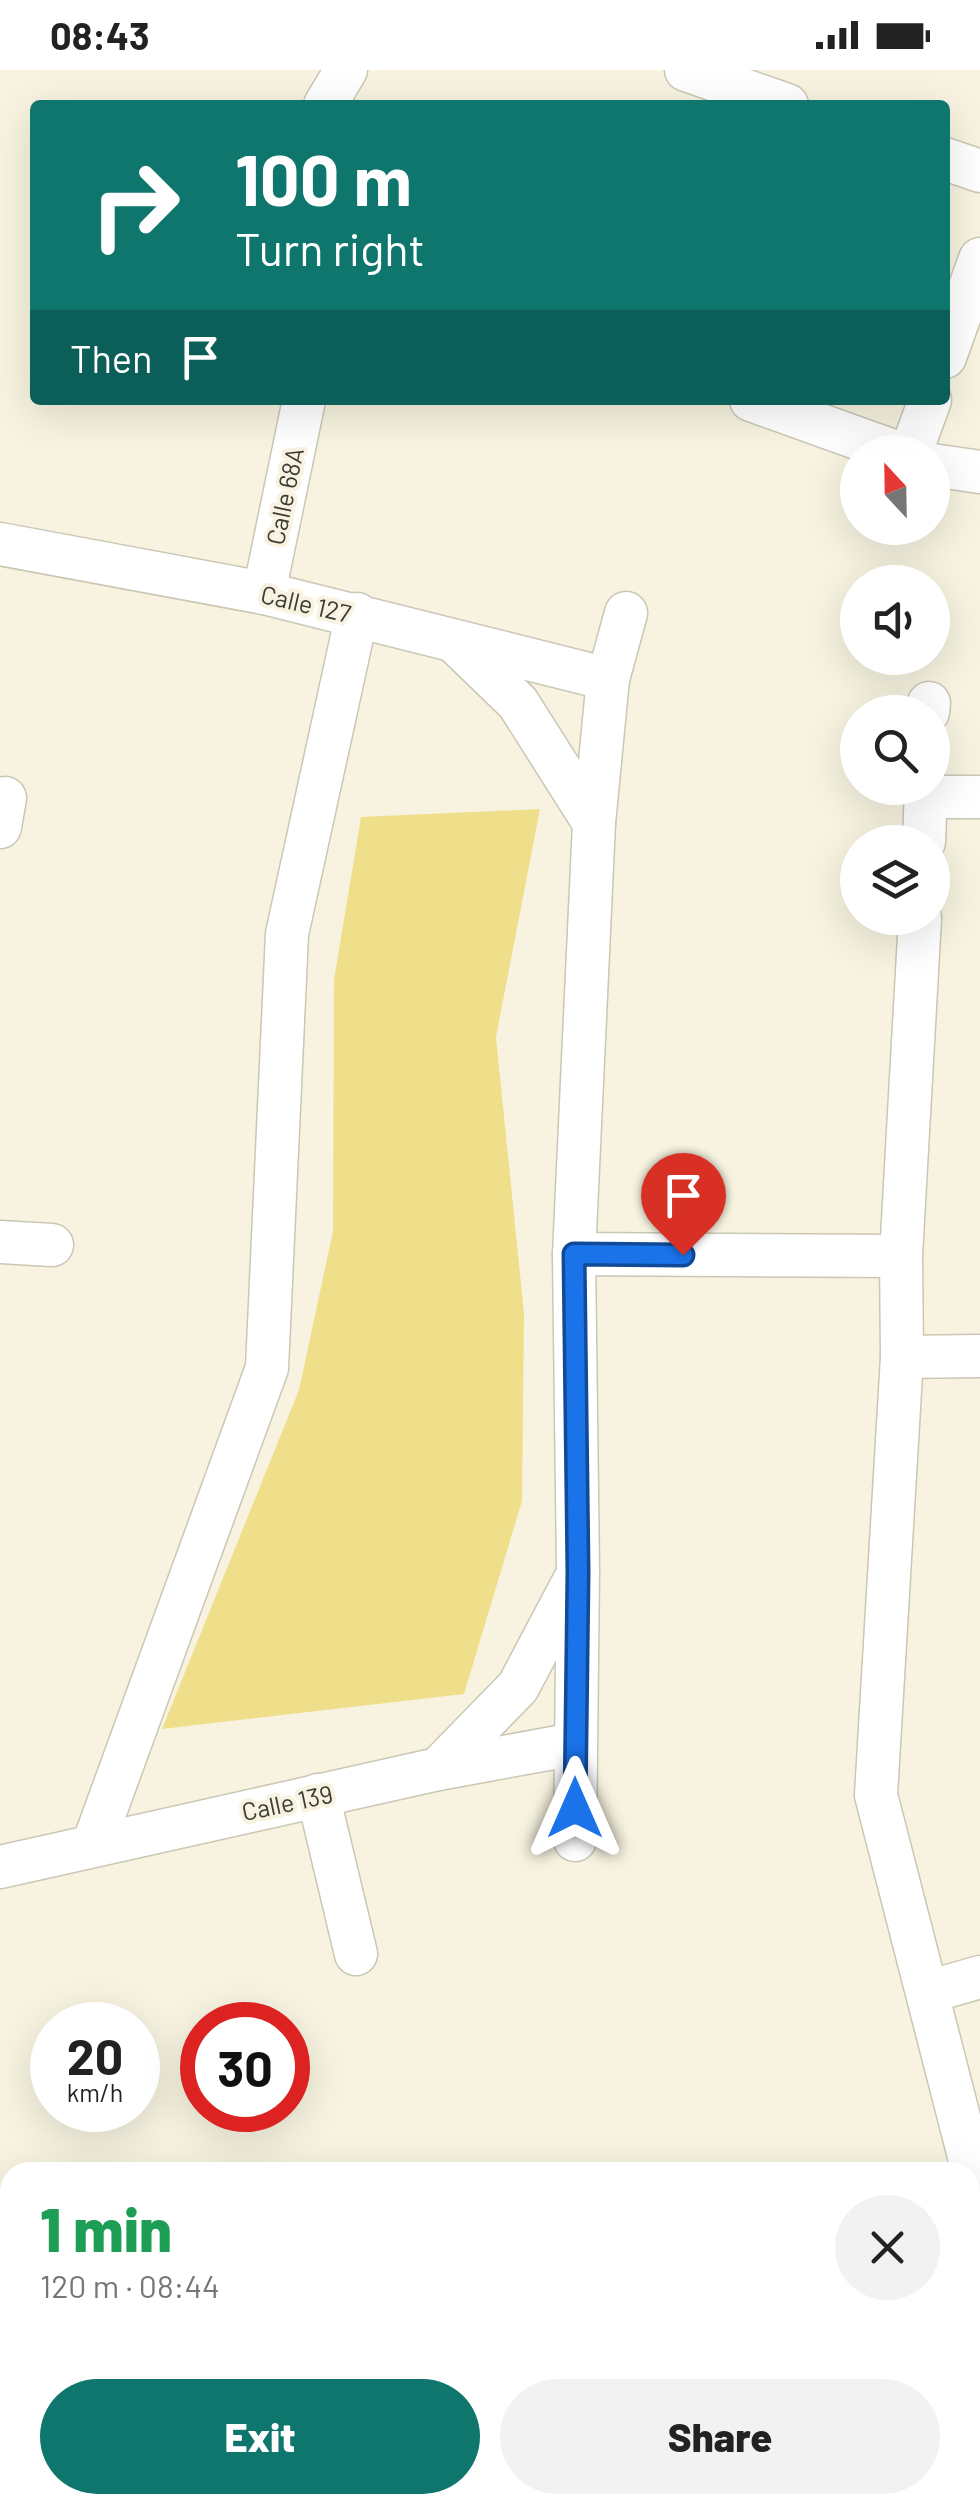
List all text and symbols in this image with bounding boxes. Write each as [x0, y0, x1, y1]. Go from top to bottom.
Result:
text: 08:43 [50, 12, 150, 58]
text: 100 m [235, 136, 412, 220]
icon: right [70, 140, 200, 270]
text: Turn right [235, 221, 425, 275]
icon: arrive [173, 330, 228, 385]
text: Then [70, 335, 153, 381]
north arrow [840, 435, 950, 545]
map controls [840, 435, 950, 935]
street label: Calle 68A [259, 445, 309, 547]
button: sound [840, 565, 950, 675]
street label: Calle 127 [258, 578, 354, 628]
button: search [840, 695, 950, 805]
button: layers [840, 825, 950, 935]
pin [641, 1153, 726, 1256]
icon: arrive [656, 1168, 711, 1223]
position arrow [523, 1756, 627, 1860]
street label: Calle 139 [239, 1778, 335, 1826]
speed limit sign: 30 [180, 2002, 310, 2132]
text: 20 [67, 2025, 123, 2085]
text: km/h [67, 2077, 123, 2107]
text: 1 min [40, 2192, 172, 2264]
button: close [835, 2195, 940, 2300]
text: 120 m · 08:44 [40, 2266, 220, 2304]
button: Exit [40, 2379, 480, 2494]
button: Share [500, 2379, 940, 2494]

